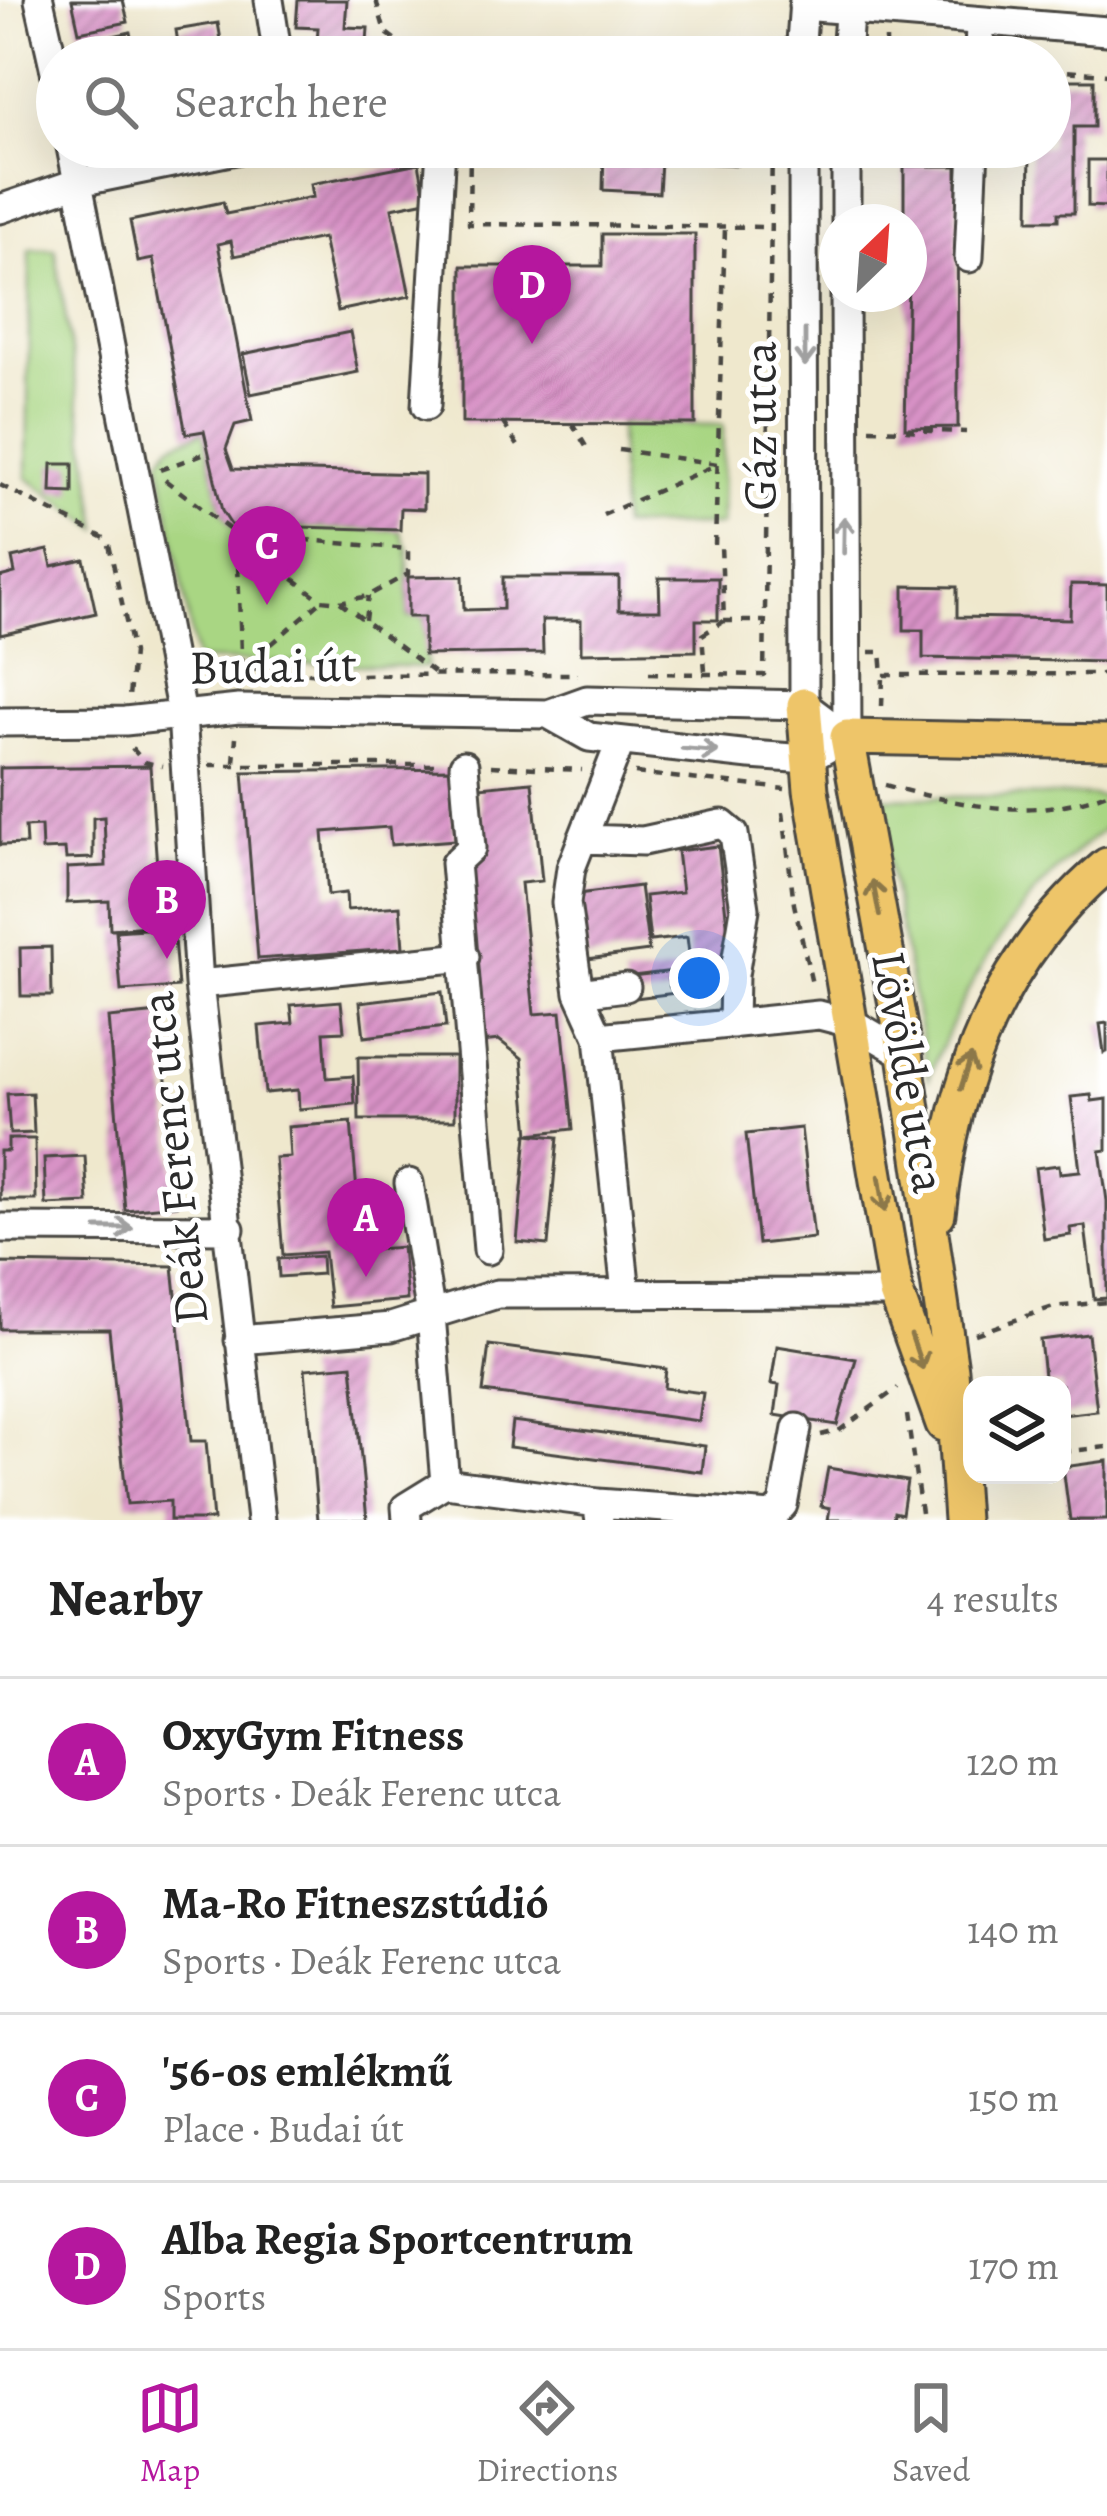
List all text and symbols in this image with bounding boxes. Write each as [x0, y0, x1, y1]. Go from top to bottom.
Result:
search box [36, 36, 1071, 168]
icon: search [78, 69, 144, 135]
text: Search here [174, 71, 388, 133]
north arrow [819, 204, 927, 312]
pin: D [493, 245, 571, 344]
one-way arrow [794, 328, 816, 367]
street label: Gáz utca [727, 341, 793, 511]
pin: C [228, 506, 306, 605]
one-way arrow [833, 516, 855, 555]
street label: Budai út [189, 632, 357, 700]
one-way arrow [680, 739, 719, 762]
pin: B [128, 860, 206, 959]
one-way arrow [863, 879, 886, 918]
street label: Lövölde utca [855, 946, 963, 1199]
your location [669, 948, 729, 1008]
street label: Deák Ferenc utca [124, 988, 224, 1328]
one-way arrow [957, 1054, 979, 1092]
one-way arrow [871, 1174, 894, 1213]
pin: A [327, 1178, 405, 1277]
one-way arrow [95, 1217, 134, 1240]
one-way arrow [907, 1333, 929, 1371]
map controls [963, 1376, 1071, 1484]
button: layers [963, 1376, 1071, 1484]
text: Nearby [48, 1563, 202, 1633]
text: 4 results [927, 1572, 1059, 1625]
text: OxyGym Fitness [162, 1704, 464, 1766]
text: A [75, 1735, 99, 1788]
text: 120 m [966, 1735, 1059, 1788]
text: Sports · Deák Ferenc utca [162, 1766, 561, 1819]
text: Ma-Ro Fitneszstúdió [162, 1872, 548, 1934]
text: B [75, 1903, 99, 1956]
text: 140 m [967, 1903, 1059, 1956]
text: Sports · Deák Ferenc utca [162, 1934, 561, 1987]
text: '56-os emlékmű [162, 2040, 452, 2102]
text: C [75, 2071, 99, 2124]
text: 150 m [968, 2071, 1059, 2124]
text: Place · Budai út [162, 2102, 404, 2155]
text: Alba Regia Sportcentrum [162, 2208, 633, 2270]
text: D [73, 2239, 101, 2292]
text: 170 m [968, 2239, 1059, 2292]
text: Sports [162, 2270, 266, 2323]
tab: Map [137, 2375, 203, 2492]
tab: Directions [477, 2375, 618, 2492]
tab: Saved [892, 2375, 970, 2492]

